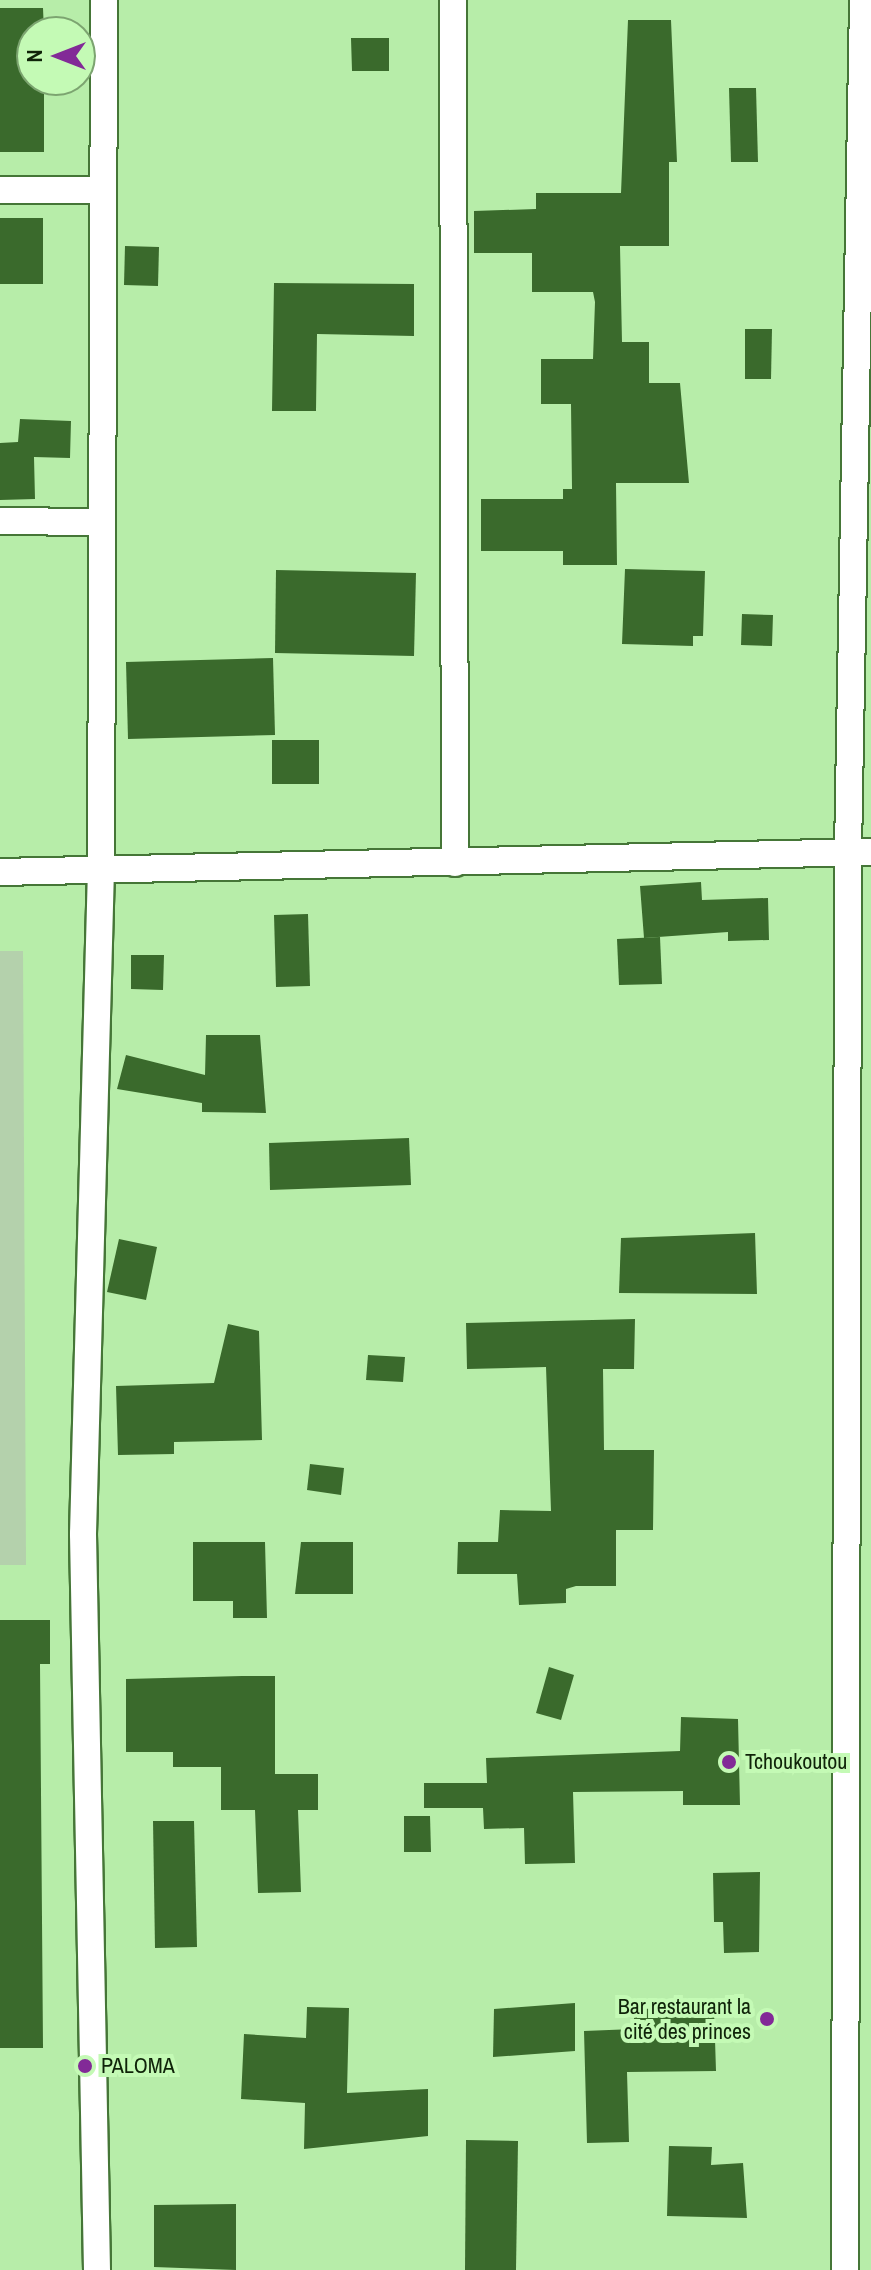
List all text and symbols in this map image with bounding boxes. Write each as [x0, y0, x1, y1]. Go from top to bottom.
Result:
north arrow [16, 16, 96, 96]
text: N [19, 49, 49, 63]
place label: Tchoukoutou [745, 1749, 847, 1775]
marker: Tchoukoutou [720, 1753, 738, 1771]
place label: Bar restaurant la cité des princes [618, 1993, 751, 2044]
marker: Bar restaurant la cité des princes [758, 2010, 776, 2028]
place label: PALOMA [101, 2053, 175, 2079]
marker: PALOMA [76, 2057, 94, 2075]

